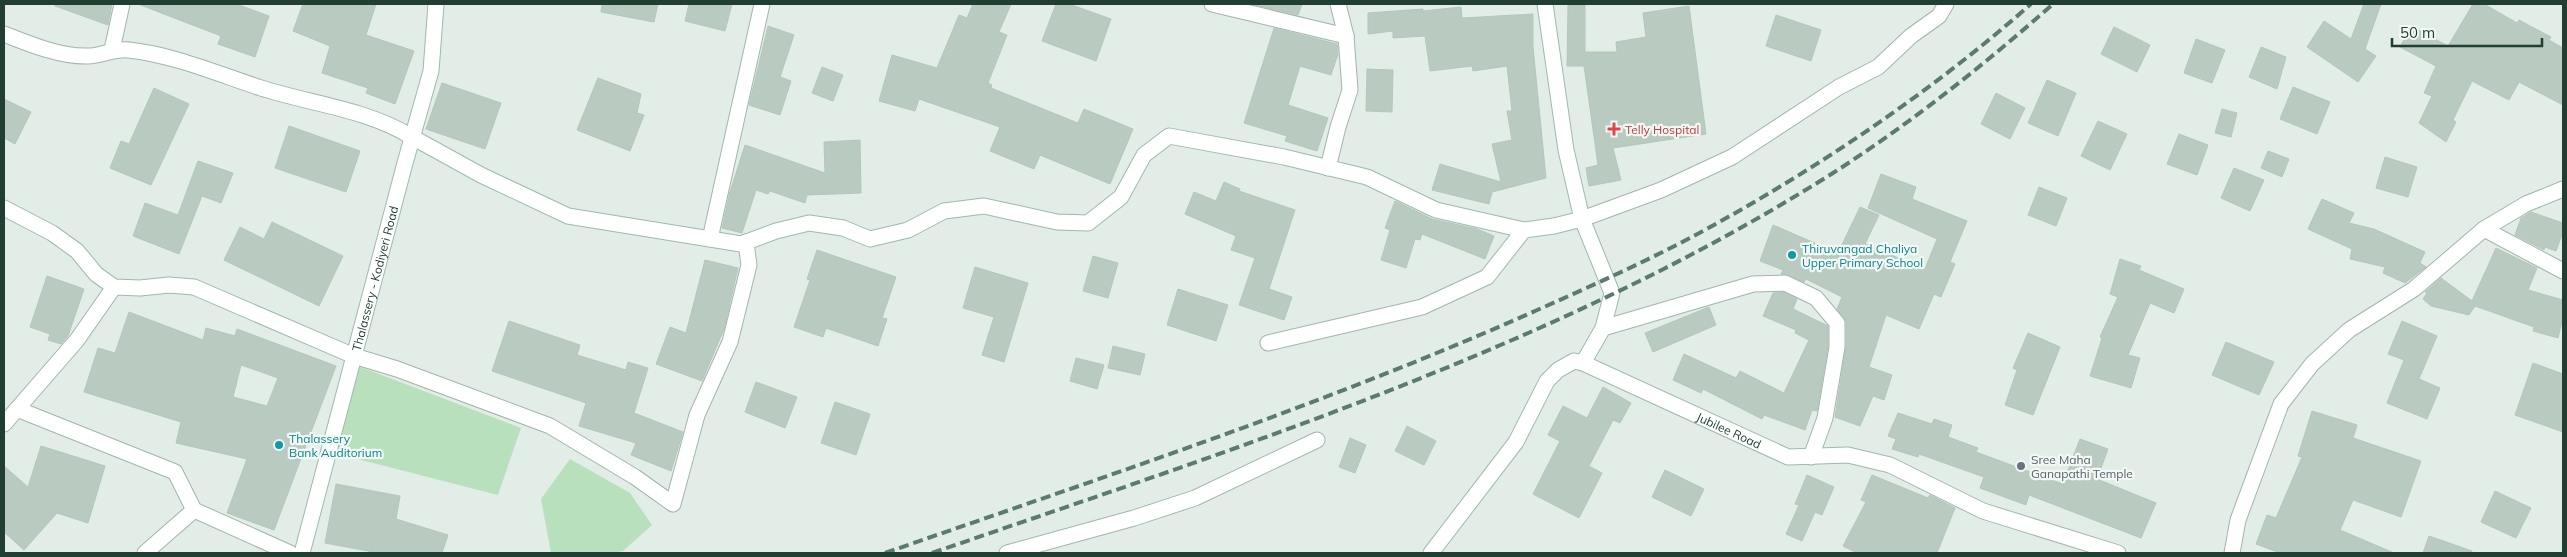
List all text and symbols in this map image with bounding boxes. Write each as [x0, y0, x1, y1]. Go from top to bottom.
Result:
scale bar [2392, 15, 2542, 47]
text: 50 m [2400, 23, 2435, 42]
marker: Telly Hospital [1607, 122, 1621, 136]
place label: Telly Hospital [1625, 122, 1699, 137]
street label: Thalassery - Kodiyeri Road [348, 204, 401, 353]
place label: Thiruvangad Chaliya Upper Primary School [1802, 241, 1923, 270]
marker: Thiruvangad Chaliya Upper Primary School [1786, 249, 1798, 261]
street label: Jubilee Road [1694, 409, 1764, 451]
place label: Thalassery Bank Auditorium [289, 431, 382, 460]
marker: Thalassery Bank Auditorium [273, 439, 285, 451]
place label: Sree Maha Ganapathi Temple [2031, 452, 2133, 481]
marker: Sree Maha Ganapathi Temple [2015, 460, 2027, 472]

